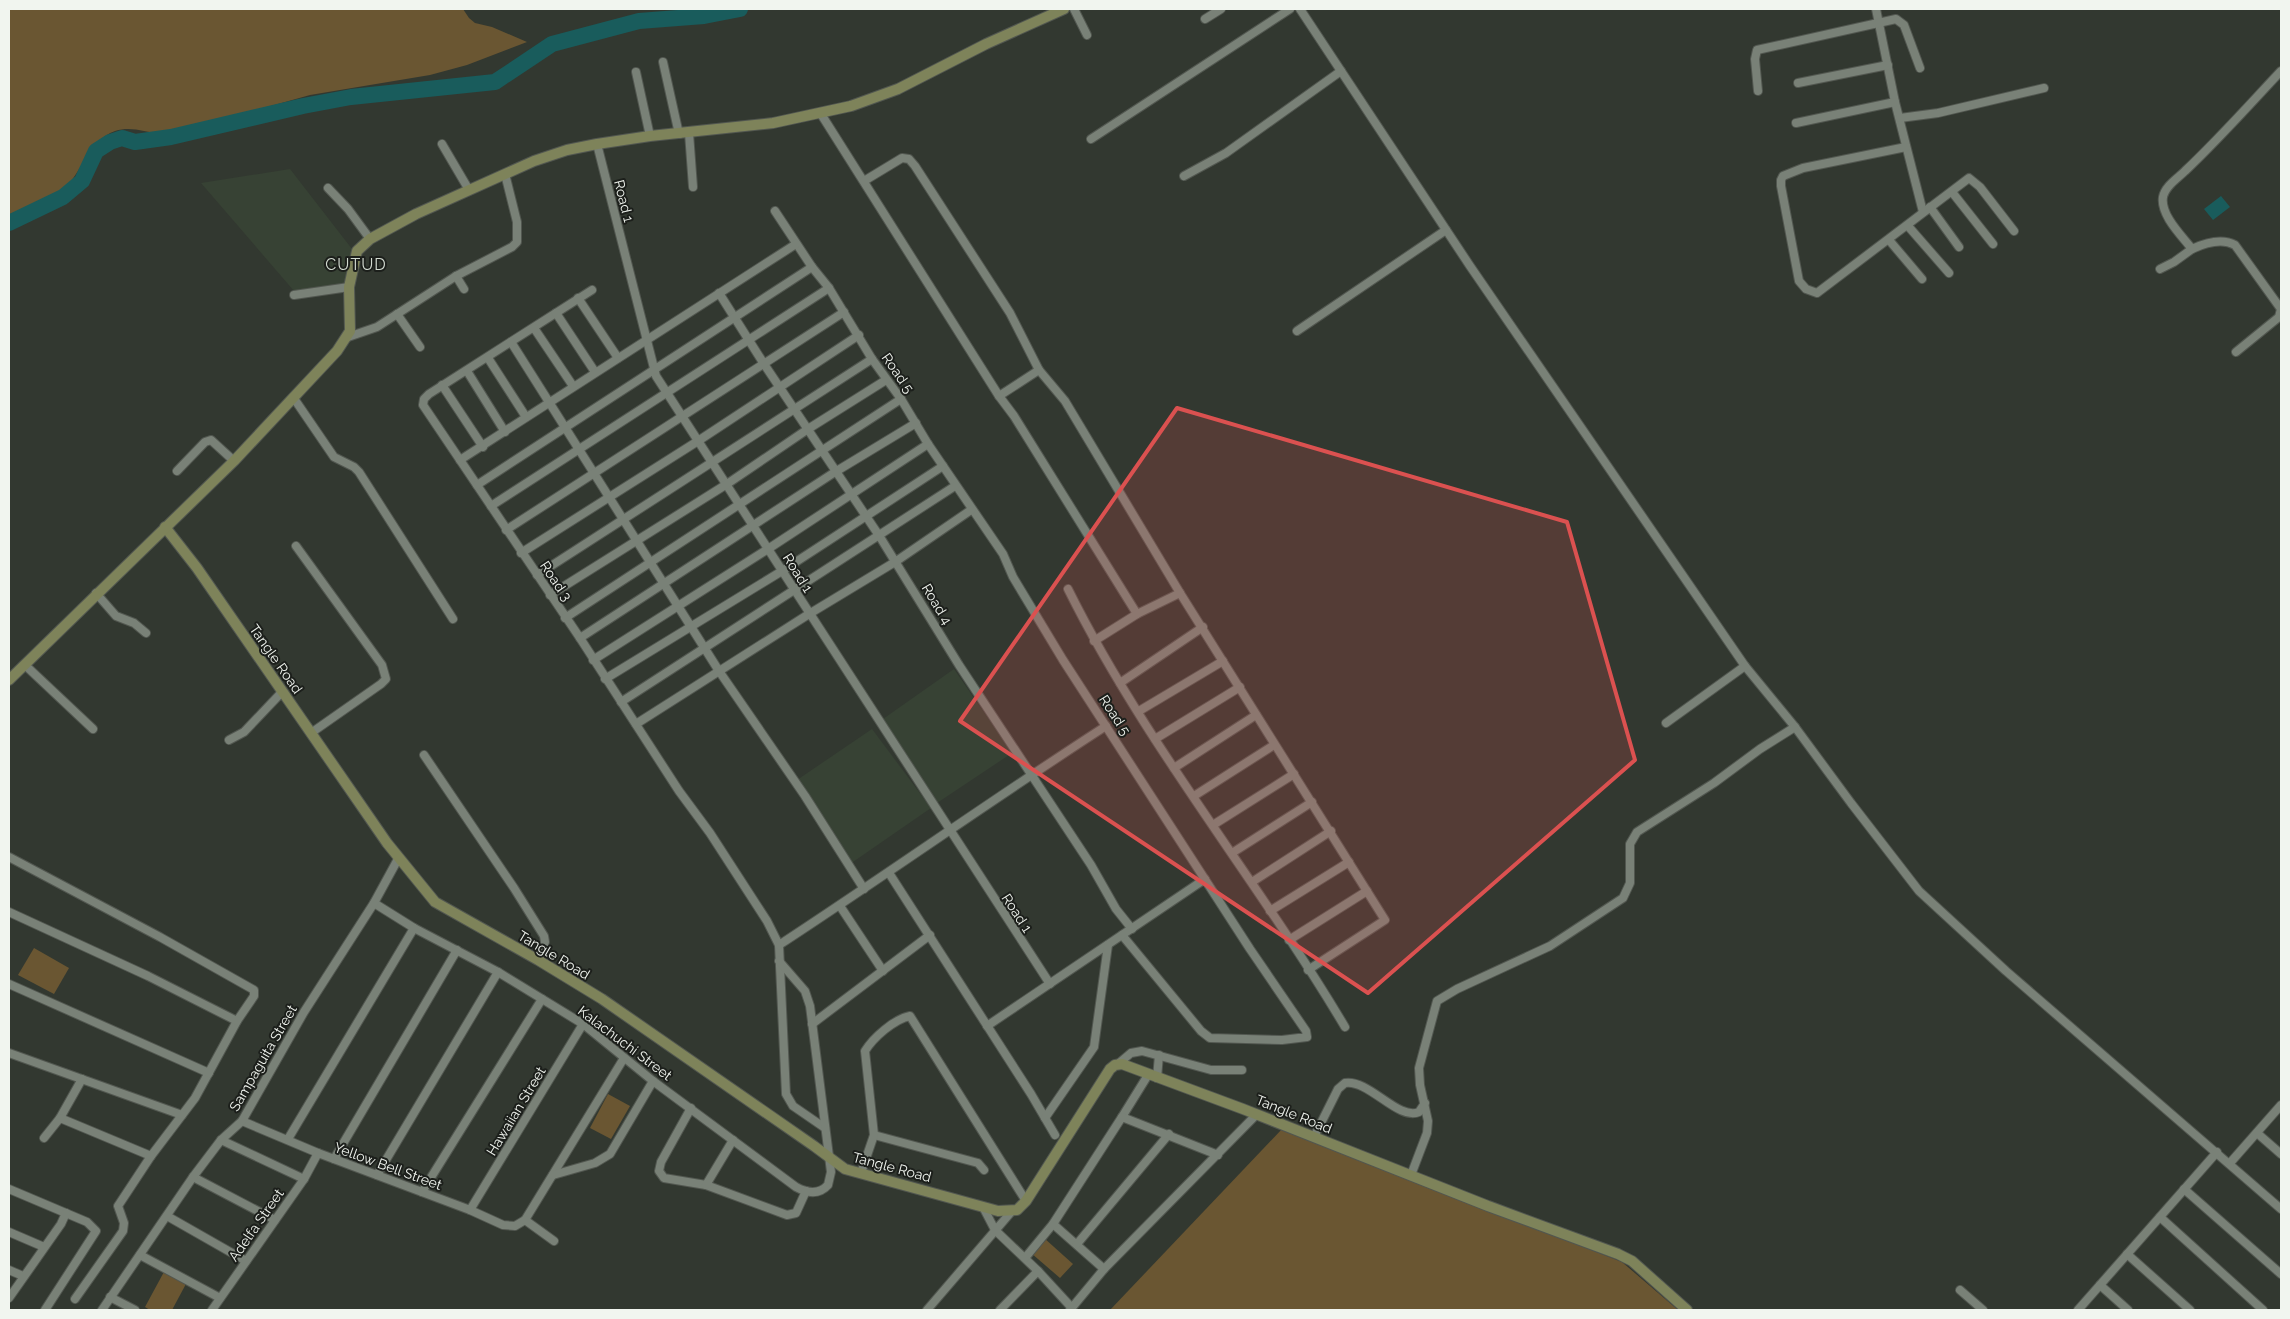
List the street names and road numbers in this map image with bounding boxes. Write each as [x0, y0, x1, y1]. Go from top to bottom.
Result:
street label: Road 1 [611, 178, 637, 224]
street label: Road 5 [879, 350, 918, 396]
street label: Road 1 [780, 550, 816, 596]
street label: Road 3 [537, 558, 575, 604]
street label: Road 4 [919, 581, 956, 628]
street label: Tangle Road [246, 621, 306, 697]
street label: Road 5 [1096, 692, 1134, 738]
street label: Road 1 [999, 891, 1035, 935]
street label: Tangle Road [515, 927, 593, 983]
street label: Sampaguita Street [226, 1002, 300, 1114]
street label: Kalachuchi Street [575, 1002, 675, 1084]
street label: Hawaiian Street [483, 1063, 549, 1158]
street label: Tangle Road [1254, 1091, 1334, 1137]
street label: Yellow Bell Street [332, 1139, 444, 1193]
street label: Tangle Road [851, 1149, 933, 1185]
street label: Adelfa Street [225, 1186, 287, 1264]

